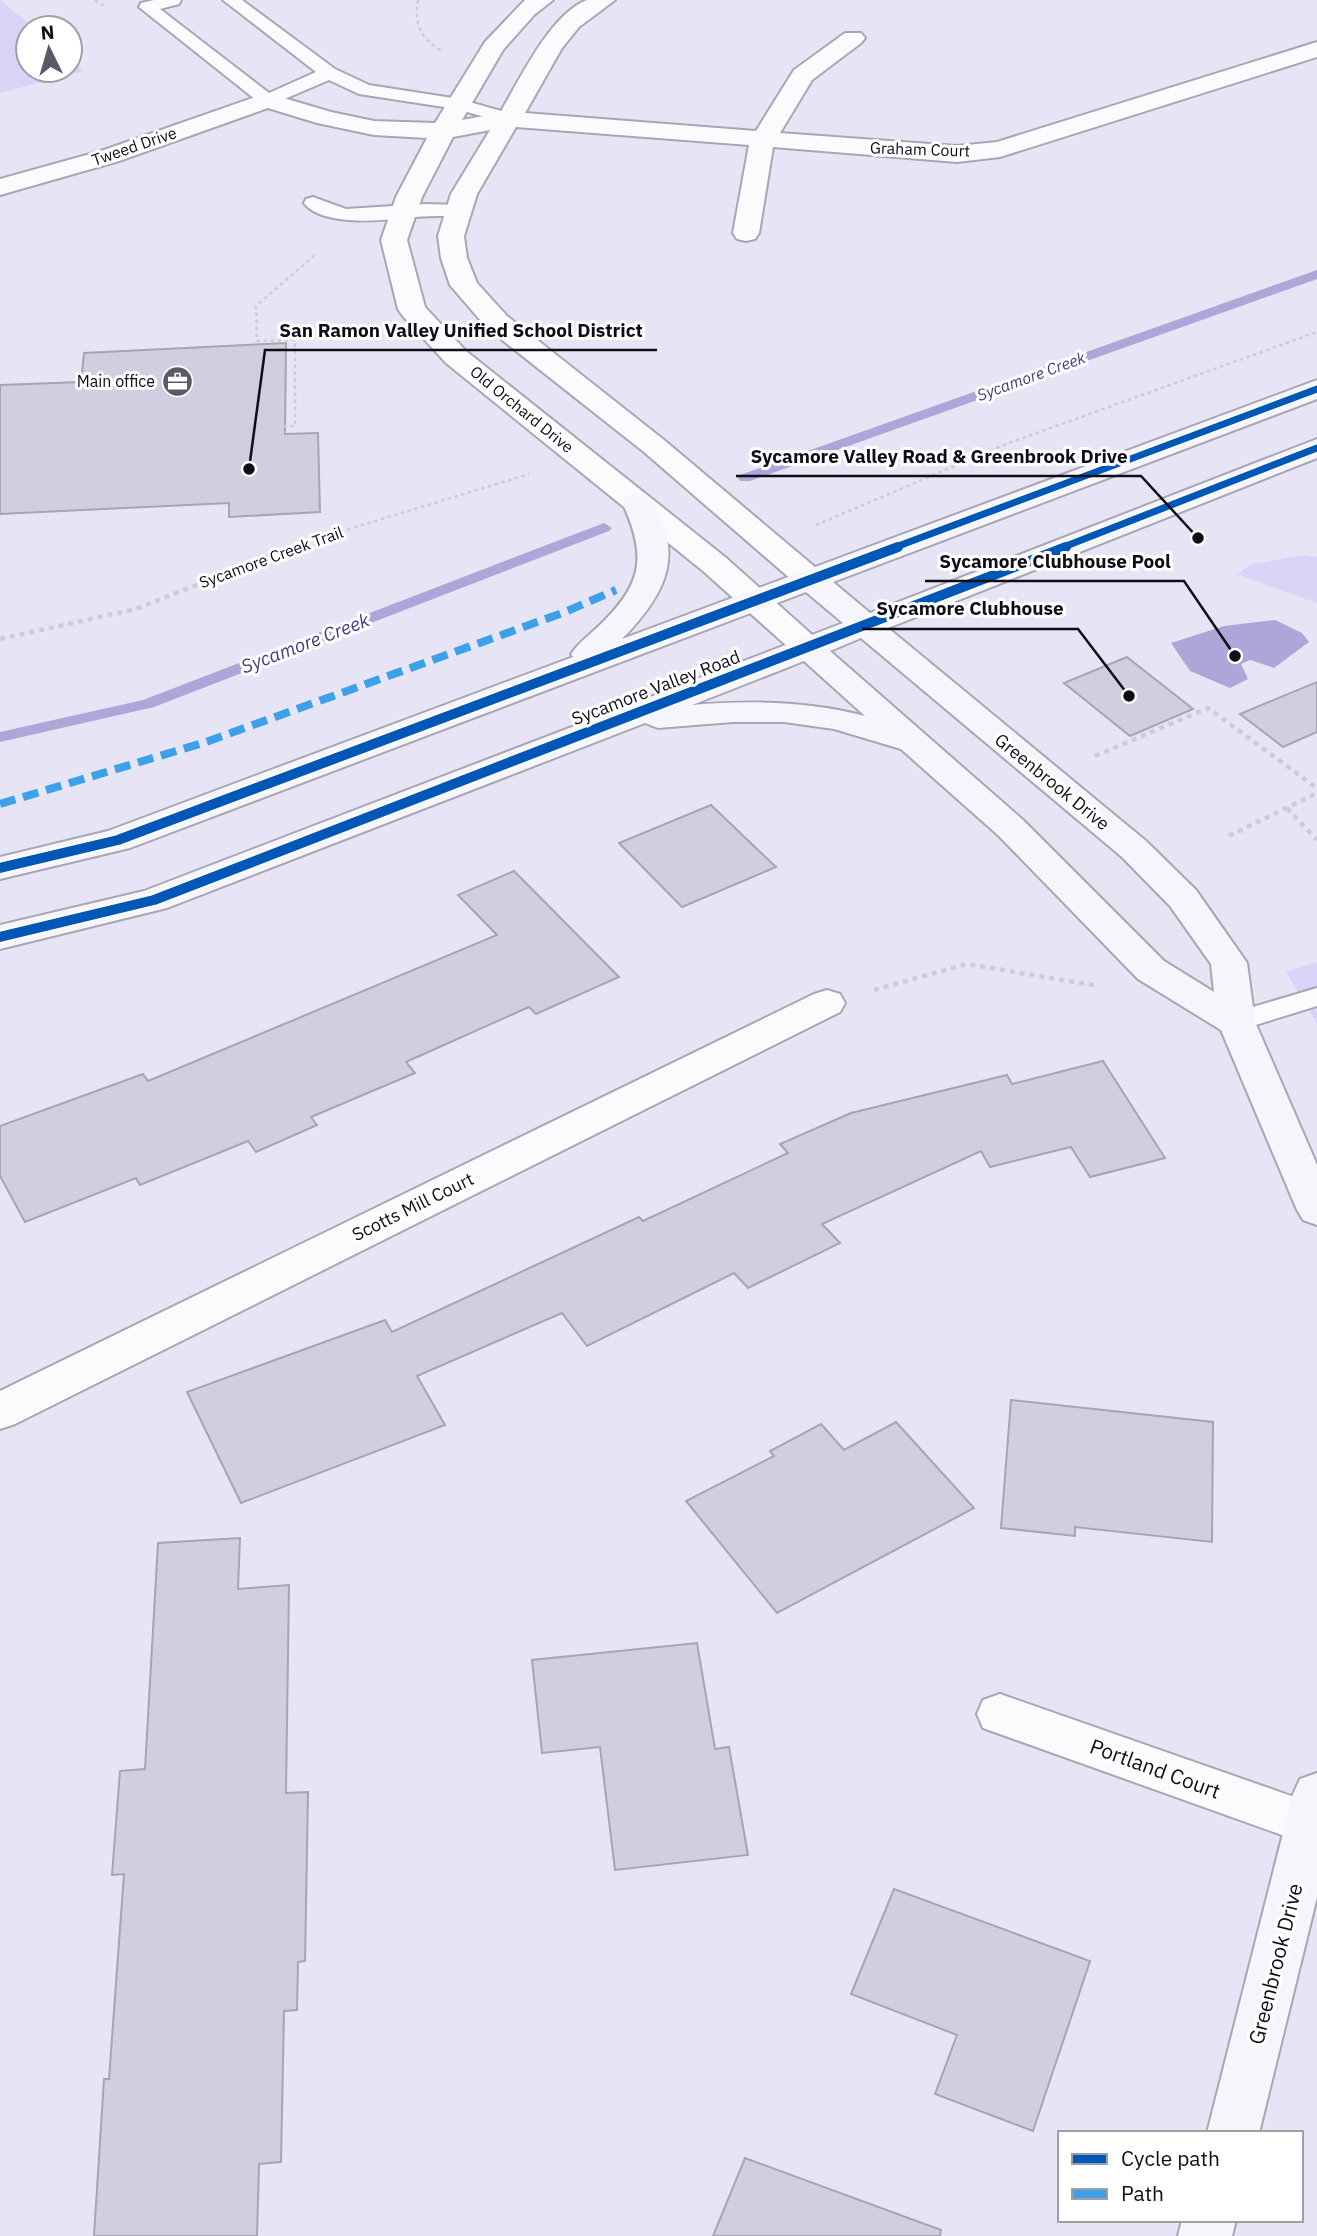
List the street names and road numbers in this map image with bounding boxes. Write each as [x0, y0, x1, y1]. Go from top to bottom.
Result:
street label: Tweed Drive [89, 122, 179, 170]
street label: Graham Court [869, 137, 971, 161]
street label: Old Orchard Drive [466, 361, 578, 457]
street label: Sycamore Creek Trail [196, 522, 346, 592]
street label: Sycamore Valley Road [568, 645, 743, 730]
street label: Greenbrook Drive [990, 728, 1115, 835]
street label: Scotts Mill Court [348, 1167, 477, 1246]
street label: Portland Court [1086, 1731, 1225, 1805]
street label: Greenbrook Drive [1241, 1880, 1309, 2047]

